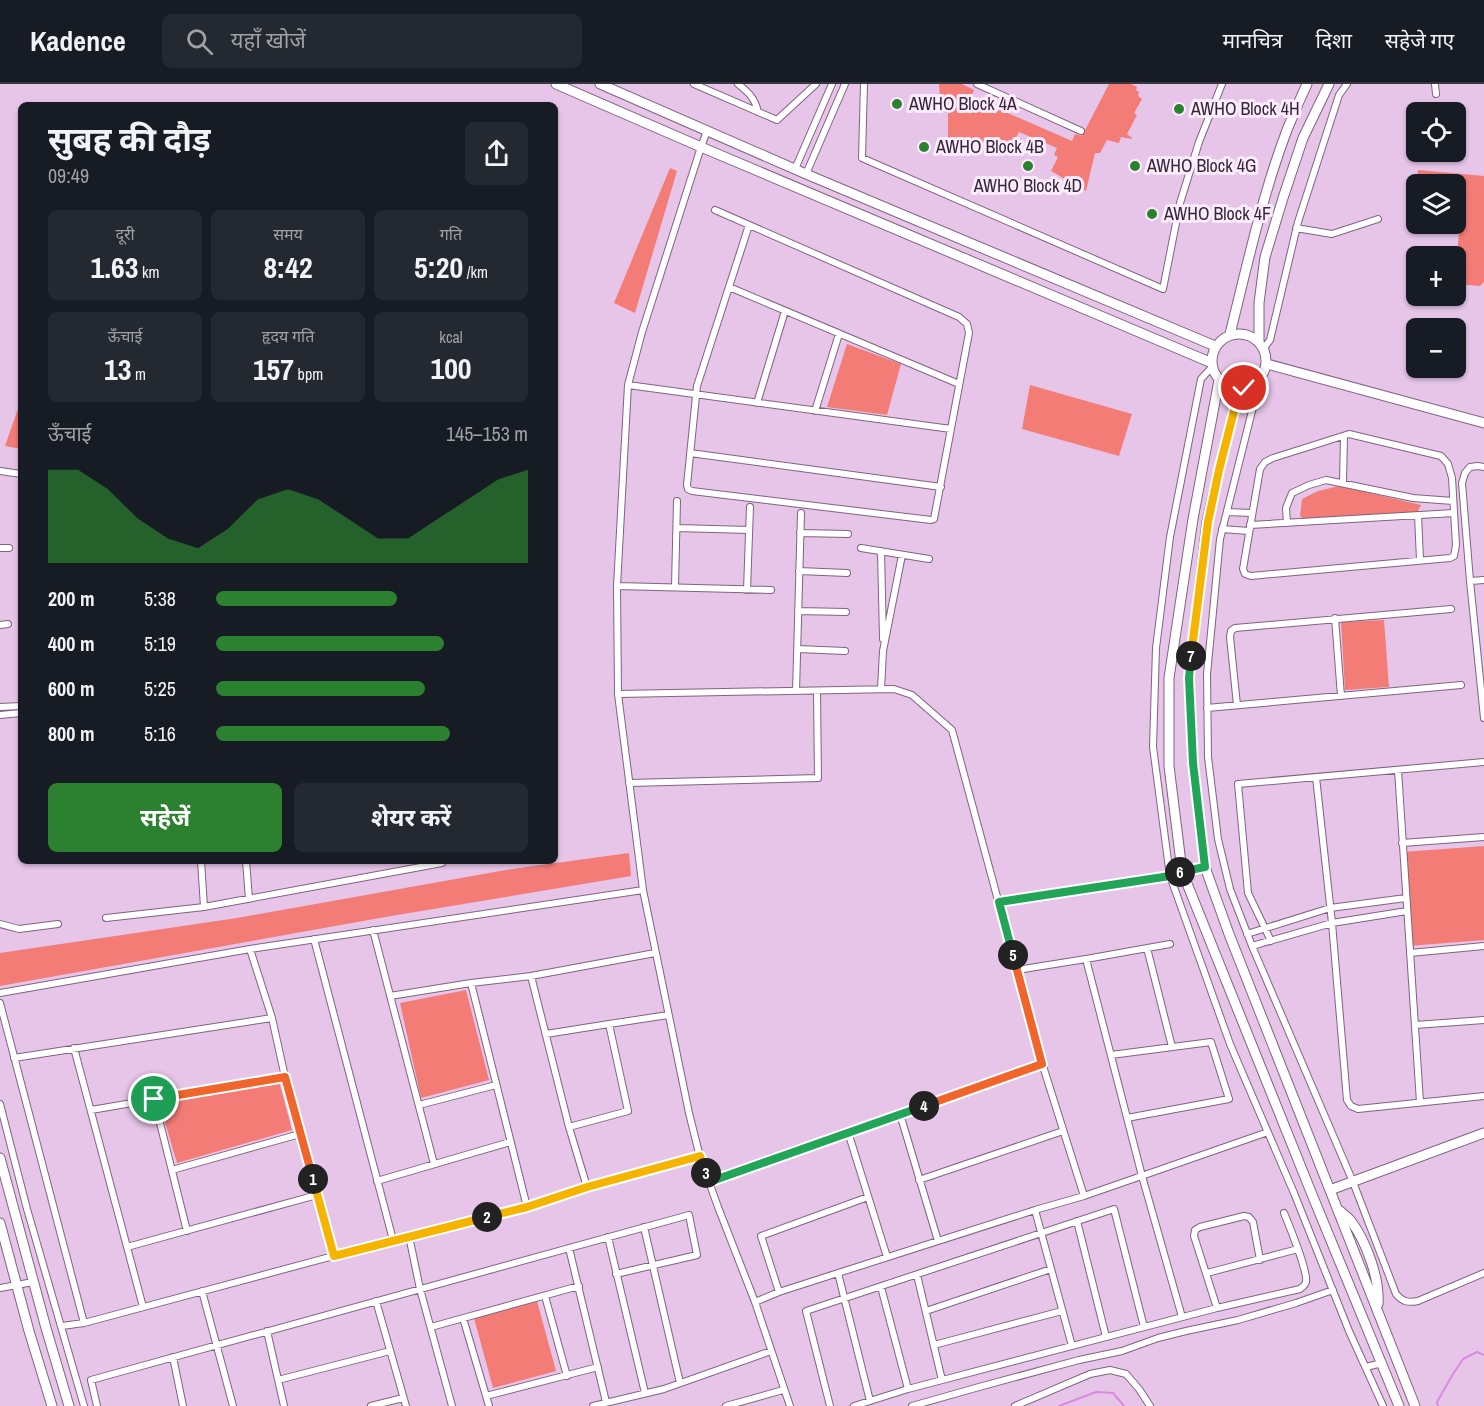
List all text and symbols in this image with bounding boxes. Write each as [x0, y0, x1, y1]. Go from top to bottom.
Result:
search box [162, 14, 582, 68]
text: Kadence [30, 22, 126, 60]
icon: search [183, 25, 216, 58]
text: यहाँ खोजें [231, 25, 306, 55]
text: मानचित्र [1223, 26, 1283, 55]
text: दिशा [1316, 26, 1352, 55]
text: सहेजे गए [1385, 26, 1454, 55]
place label: AWHO Block 4A [908, 91, 1017, 116]
place label: AWHO Block 4H [1190, 96, 1300, 121]
marker: AWHO Block 4A [890, 97, 904, 111]
marker: AWHO Block 4H [1172, 102, 1186, 116]
map controls [1406, 102, 1466, 378]
button: locate [1406, 102, 1466, 162]
text: सुबह की दौड़ [48, 117, 211, 161]
button: share [465, 122, 528, 185]
place label: AWHO Block 4B [935, 134, 1044, 159]
marker: AWHO Block 4B [917, 140, 931, 154]
place label: AWHO Block 4G [1146, 153, 1256, 178]
marker: AWHO Block 4D [1021, 159, 1035, 173]
marker: AWHO Block 4G [1128, 159, 1142, 173]
text: 09:49 [48, 162, 89, 189]
place label: AWHO Block 4D [973, 173, 1082, 198]
button: layers [1406, 174, 1466, 234]
place label: AWHO Block 4F [1163, 201, 1271, 226]
marker: AWHO Block 4F [1145, 207, 1159, 221]
text: दूरी [115, 223, 135, 245]
text: समय [273, 223, 303, 245]
text: गति [440, 223, 462, 245]
button: + [1406, 246, 1466, 306]
text: 1.63 [90, 247, 138, 287]
text: 8:42 [263, 247, 313, 287]
text: 5:20 [414, 247, 463, 287]
text: km [138, 261, 160, 283]
text: /km [463, 261, 488, 283]
button: − [1406, 318, 1466, 378]
text: ऊँचाई [108, 325, 142, 347]
text: हृदय गति [262, 325, 314, 347]
text: kcal [439, 326, 463, 348]
text: 100 [430, 348, 472, 388]
text: 13 [104, 349, 131, 389]
text: 157 [253, 349, 294, 389]
pin [1218, 362, 1269, 413]
text: m [131, 363, 146, 385]
text: bpm [294, 363, 323, 385]
icon: check [1227, 371, 1260, 404]
text: ऊँचाई [48, 420, 91, 447]
text: 145–153 m [446, 420, 528, 447]
text: 200 m [48, 585, 95, 612]
text: 5:38 [144, 585, 176, 612]
text: 400 m [48, 630, 95, 657]
text: 5:19 [144, 630, 176, 657]
pin: 7 [1176, 641, 1206, 671]
text: 7 [1187, 645, 1195, 667]
text: 600 m [48, 675, 95, 702]
text: 5:25 [144, 675, 176, 702]
text: 800 m [48, 720, 95, 747]
text: 5:16 [144, 720, 176, 747]
button: सहेजें [48, 783, 282, 852]
button: शेयर करें [294, 783, 528, 852]
pin: 6 [1165, 857, 1195, 887]
text: 6 [1176, 861, 1184, 883]
pin: 5 [998, 940, 1028, 970]
text: 5 [1009, 944, 1017, 966]
pin [128, 1073, 179, 1124]
icon: arrive [137, 1082, 170, 1115]
pin: 4 [909, 1091, 939, 1121]
text: 4 [920, 1095, 928, 1117]
pin: 3 [691, 1158, 721, 1188]
text: 3 [702, 1162, 710, 1184]
pin: 1 [298, 1164, 328, 1194]
text: 1 [309, 1168, 317, 1190]
pin: 2 [472, 1202, 502, 1232]
text: 2 [483, 1206, 491, 1228]

